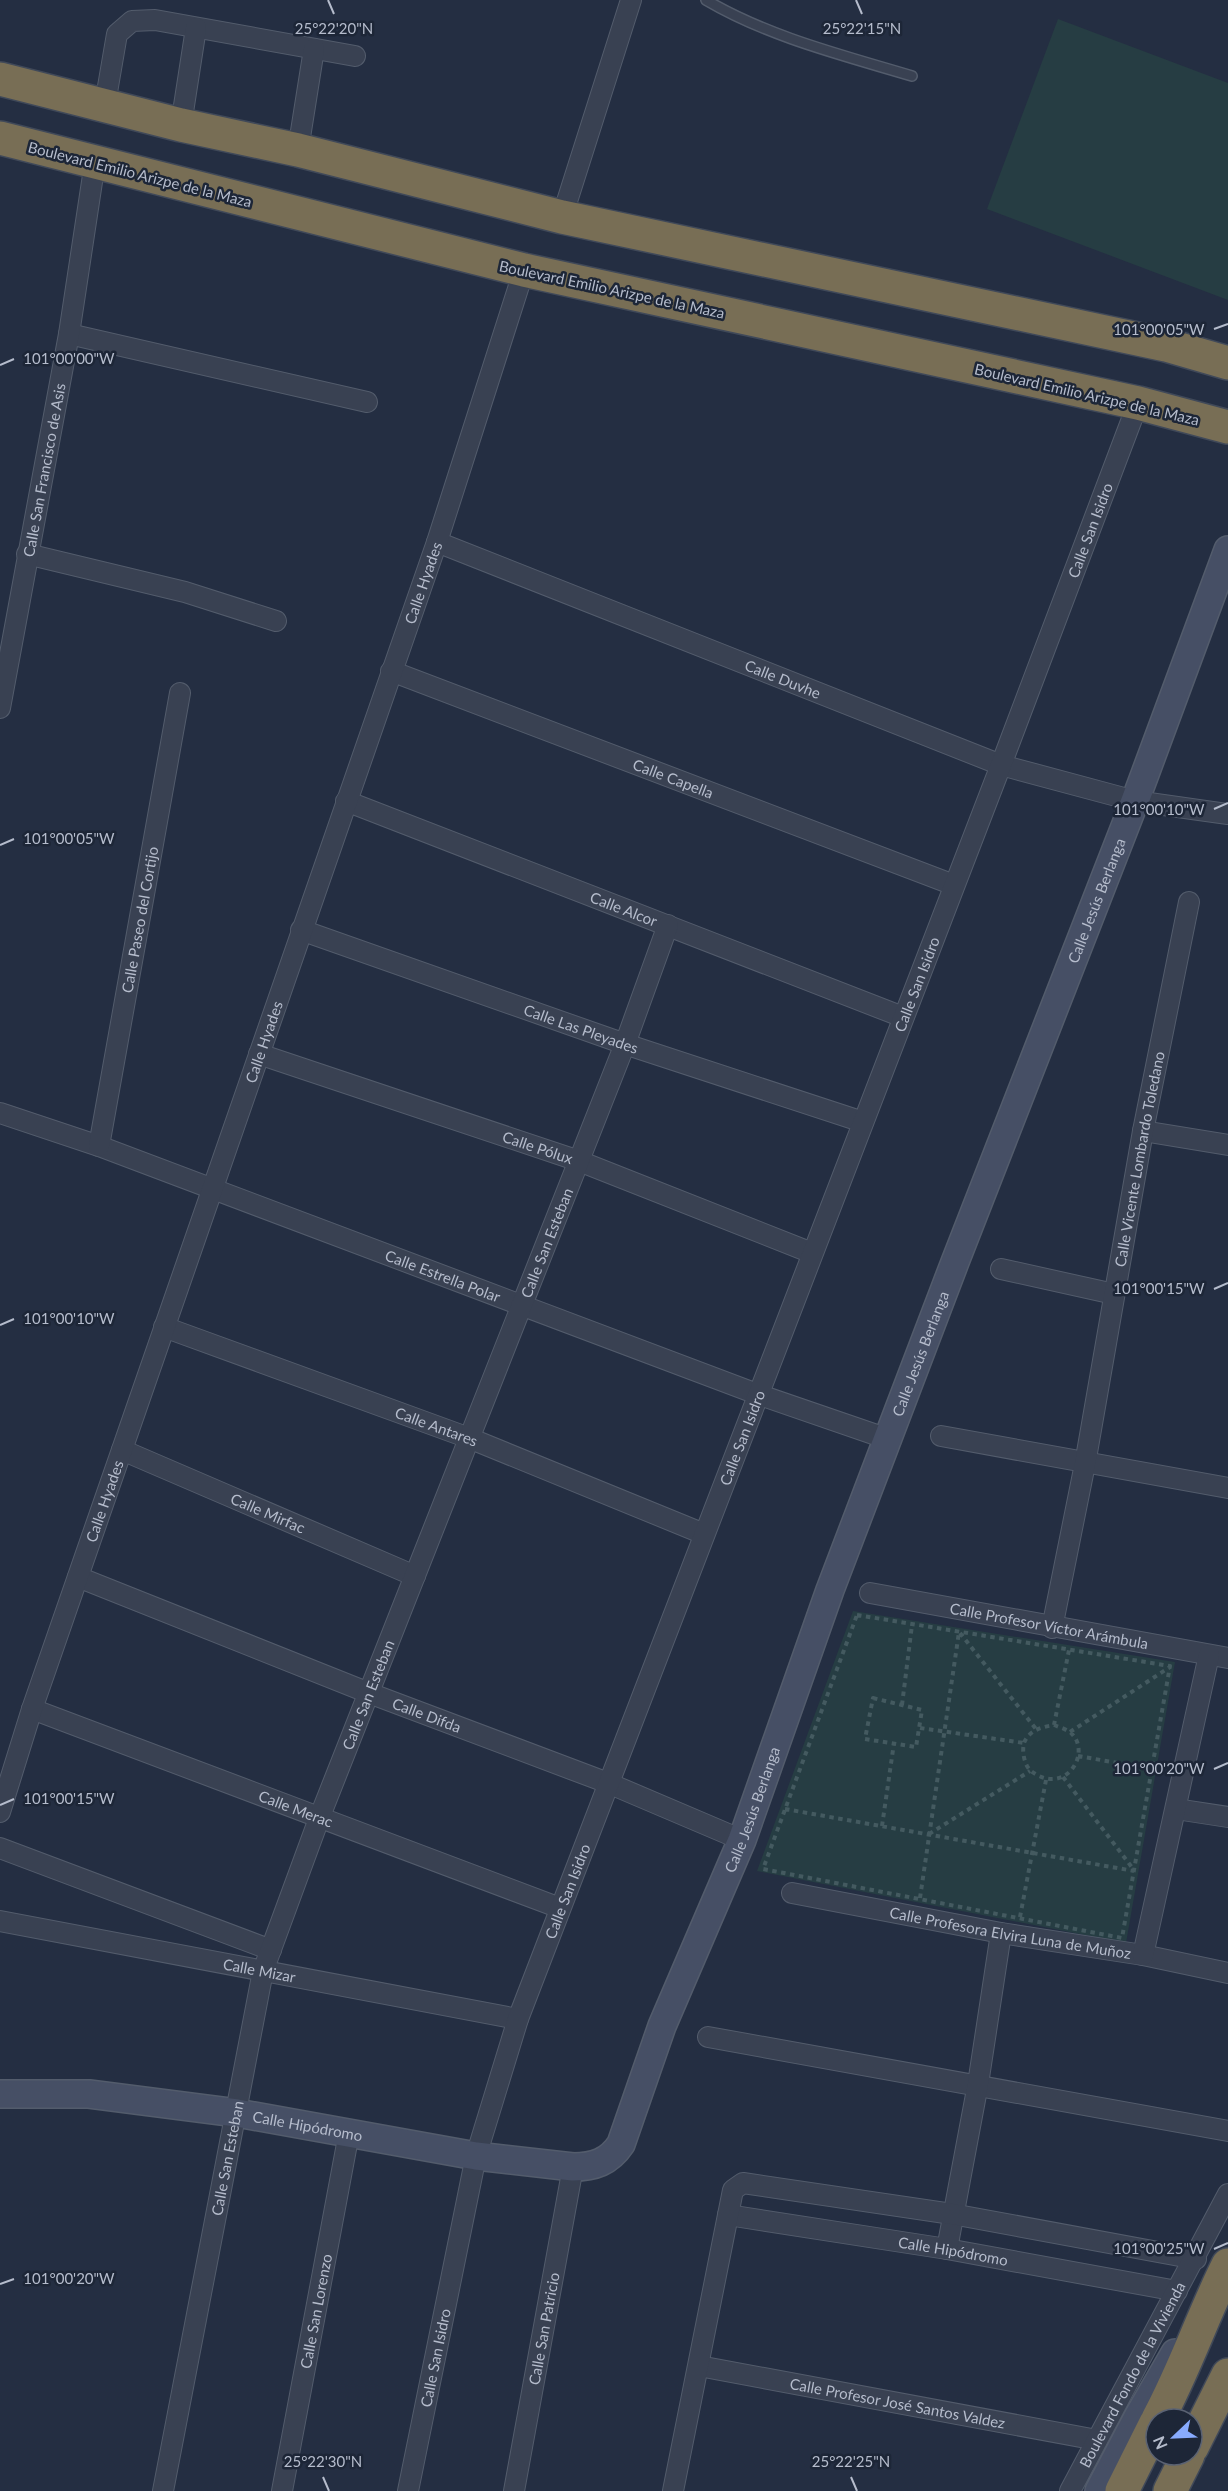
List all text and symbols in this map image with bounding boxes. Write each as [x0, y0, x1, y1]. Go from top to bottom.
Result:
text: 25°22'20"N [295, 19, 373, 37]
text: 25°22'15"N [823, 19, 901, 37]
street label: Boulevard Emilio Arizpe de la Maza [26, 137, 254, 211]
street label: Boulevard Emilio Arizpe de la Maza [498, 256, 726, 322]
text: 101°00'05"W [1113, 320, 1205, 338]
text: 101°00'00"W [23, 349, 115, 367]
street label: Boulevard Emilio Arizpe de la Maza [973, 359, 1201, 429]
street label: Calle San Francisco de Asis [19, 382, 69, 558]
street label: Calle San Isidro [1064, 480, 1116, 580]
street label: Calle Hyades [400, 539, 445, 626]
street label: Calle Duvhe [742, 656, 824, 702]
street label: Calle Capella [630, 755, 716, 802]
text: 101°00'10"W [1113, 800, 1205, 818]
text: 101°00'05"W [23, 829, 115, 847]
street label: Calle Jesús Berlanga [1064, 835, 1129, 966]
street label: Calle Paseo del Cortijo [118, 845, 161, 994]
street label: Calle Alcor [588, 888, 660, 930]
street label: Calle San Isidro [890, 934, 943, 1034]
street label: Calle Hyades [241, 999, 286, 1085]
street label: Calle Las Pleyades [522, 1000, 641, 1057]
street label: Calle Vicente Lombardo Toledano [1110, 1050, 1168, 1268]
street label: Calle Pólux [500, 1127, 576, 1167]
street label: Calle San Esteban [517, 1185, 576, 1300]
street label: Calle Estrella Polar [383, 1246, 504, 1306]
text: 101°00'15"W [1113, 1279, 1205, 1297]
street label: Calle Jesús Berlanga [888, 1288, 952, 1419]
text: 101°00'10"W [23, 1309, 115, 1327]
street label: Calle San Isidro [715, 1388, 768, 1488]
street label: Calle Antares [393, 1403, 481, 1450]
street label: Calle Hyades [82, 1458, 127, 1544]
street label: Calle Mirfac [228, 1489, 308, 1537]
street label: Calle Profesor Víctor Arámbula [948, 1599, 1150, 1652]
street label: Calle San Esteban [338, 1637, 398, 1752]
street label: Calle Difda [390, 1694, 464, 1736]
street label: Calle Jesús Berlanga [720, 1744, 783, 1875]
text: 101°00'20"W [1113, 1759, 1205, 1777]
street label: Calle Merac [256, 1786, 336, 1831]
text: 101°00'15"W [23, 1789, 115, 1807]
street label: Calle San Isidro [541, 1841, 594, 1941]
street label: Calle Profesora Elvira Luna de Muñoz [888, 1903, 1133, 1962]
street label: Calle Mizar [222, 1954, 298, 1986]
street label: Calle San Esteban [207, 2099, 247, 2217]
street label: Calle Hipódromo [251, 2107, 364, 2144]
street label: Calle Hipódromo [897, 2233, 1010, 2269]
text: 101°00'25"W [1113, 2239, 1205, 2257]
street label: Calle San Lorenzo [296, 2252, 335, 2370]
text: 101°00'20"W [23, 2269, 115, 2287]
street label: Calle San Patricio [524, 2271, 563, 2386]
street label: Boulevard Fondo de la Vivienda [1075, 2279, 1189, 2470]
street label: Calle San Isidro [416, 2307, 454, 2409]
street label: Calle Profesor José Santos Valdez [788, 2374, 1007, 2432]
north arrow [1144, 2407, 1204, 2467]
text: N [1149, 2434, 1171, 2452]
text: 25°22'30"N [284, 2452, 362, 2470]
text: 25°22'25"N [812, 2452, 890, 2470]

